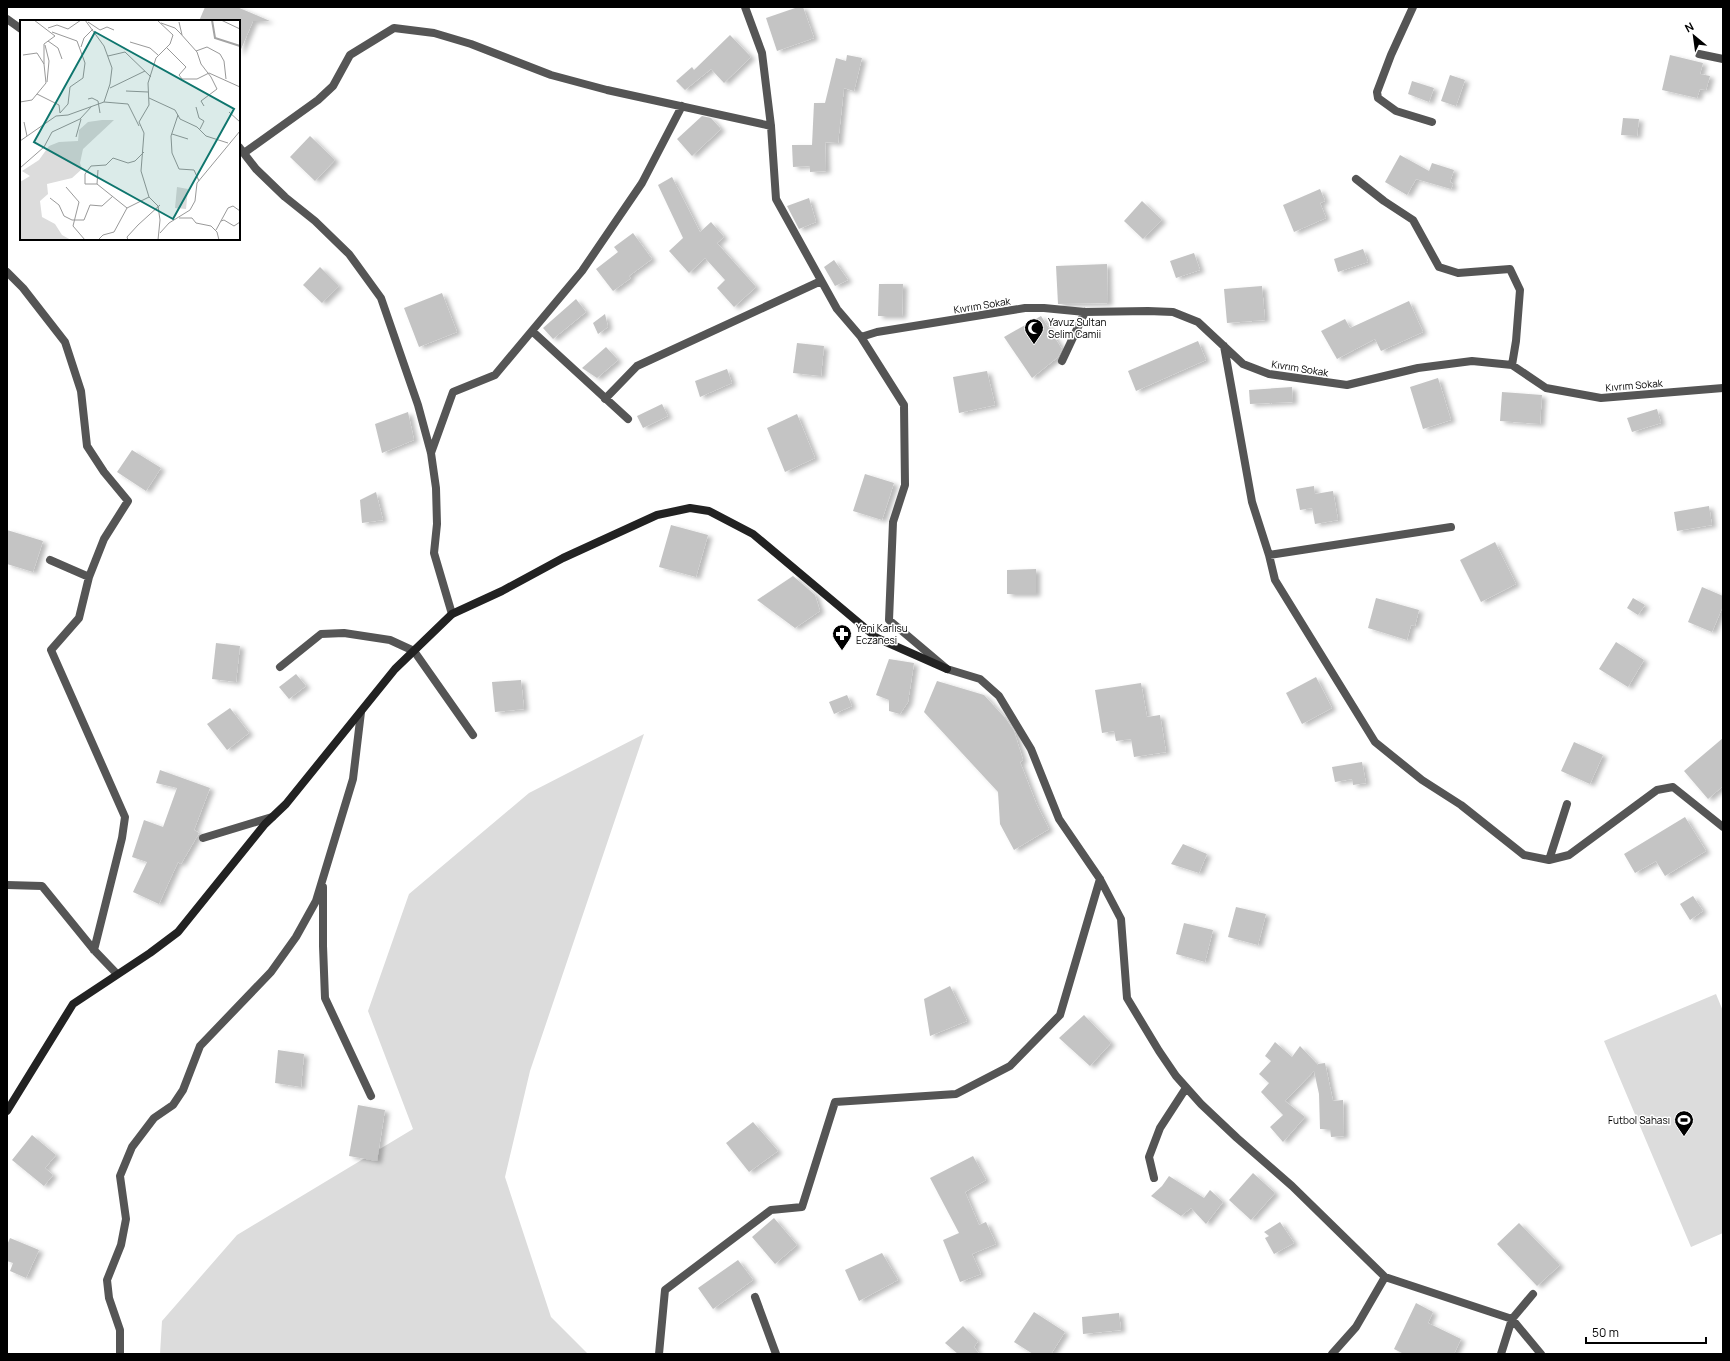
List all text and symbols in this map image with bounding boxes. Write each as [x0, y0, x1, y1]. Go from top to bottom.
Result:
north arrow [1674, 16, 1714, 56]
text: N [1682, 18, 1696, 35]
inset map [20, 20, 240, 240]
street label: Kıvrım Sokak [953, 293, 1012, 316]
place label: Yavuz Sultan Selim Camii [1048, 315, 1106, 341]
mosque icon: Yavuz Sultan Selim Camii [1023, 317, 1045, 345]
street label: Kıvrım Sokak [1271, 357, 1330, 380]
street label: Kıvrım Sokak [1605, 375, 1664, 394]
place label: Yeni Karlısu Eczanesi [856, 621, 908, 647]
pharmacy icon: Yeni Karlısu Eczanesi [831, 623, 853, 651]
sports icon: Futbol Sahası [1673, 1109, 1695, 1137]
place label: Futbol Sahası [1608, 1113, 1670, 1127]
scale bar [1586, 1319, 1706, 1345]
text: 50 m [1592, 1324, 1619, 1341]

